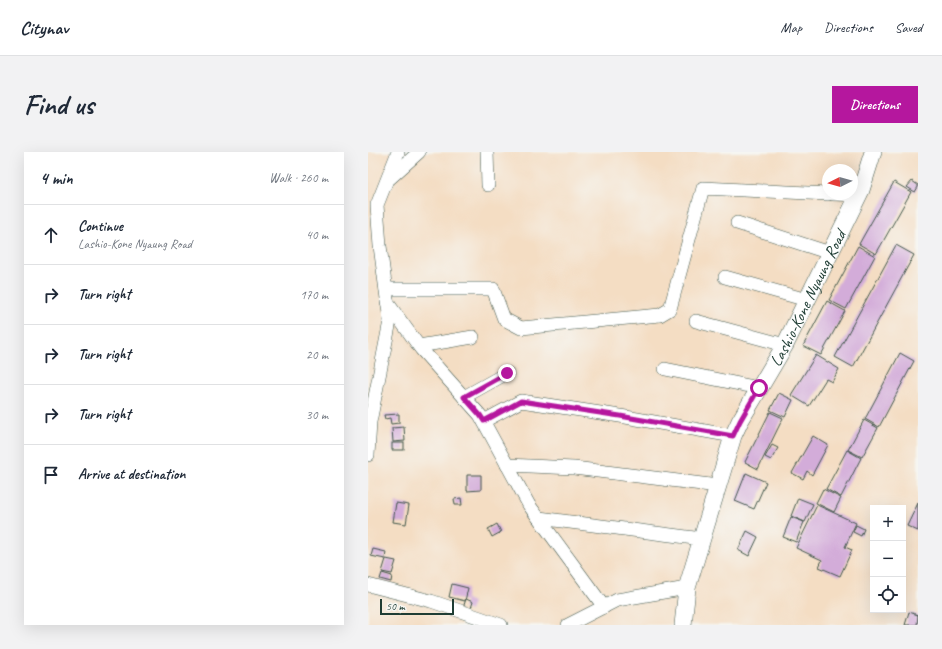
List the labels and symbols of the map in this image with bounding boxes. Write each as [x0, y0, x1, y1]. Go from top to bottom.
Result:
north arrow [822, 164, 858, 200]
street label: Lashio-Kone Nyaung Road [765, 224, 852, 370]
route end [498, 364, 516, 382]
route start [750, 379, 768, 397]
scale bar [380, 597, 454, 616]

